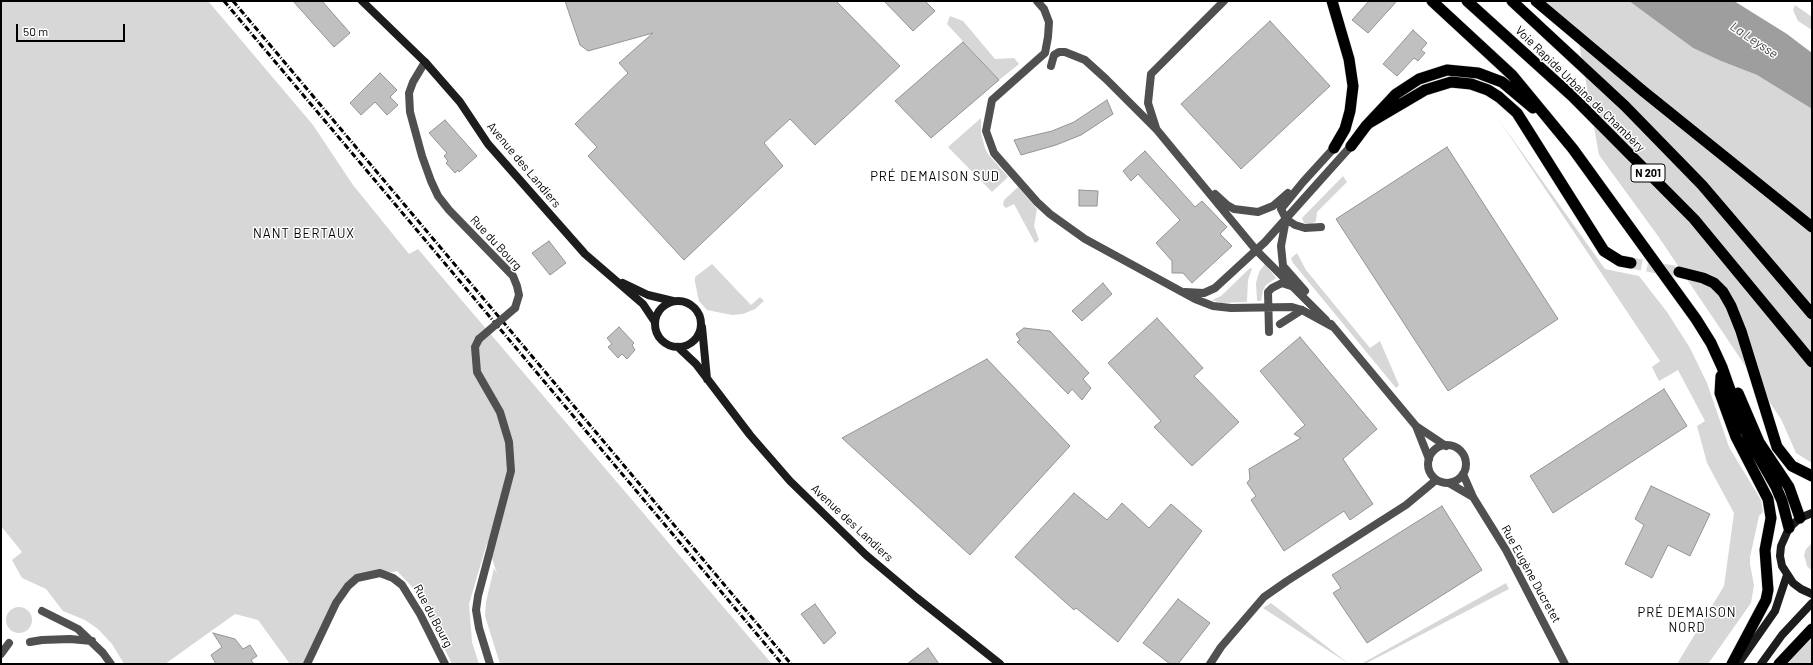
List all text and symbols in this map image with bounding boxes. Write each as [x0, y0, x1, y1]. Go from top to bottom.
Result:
scale bar [18, 16, 127, 42]
water label: La Leysse [1727, 18, 1781, 62]
street label: Voie Rapide Urbaine de Chambéry [1512, 23, 1648, 155]
text: 50 m [23, 24, 48, 38]
street label: Avenue des Landiers [484, 119, 564, 211]
road number: N 201 [1631, 164, 1665, 182]
district label: PRÉ DEMAISON SUD [870, 169, 1000, 185]
street label: Rue du Bourg [467, 213, 525, 273]
district label: NANT BERTAUX [253, 226, 355, 242]
street label: Avenue des Landiers [808, 481, 896, 565]
street label: Rue Eugène Ducretet [1498, 523, 1564, 625]
street label: Rue du Bourg [410, 582, 456, 650]
district label: PRÉ DEMAISON NORD [1637, 605, 1737, 636]

